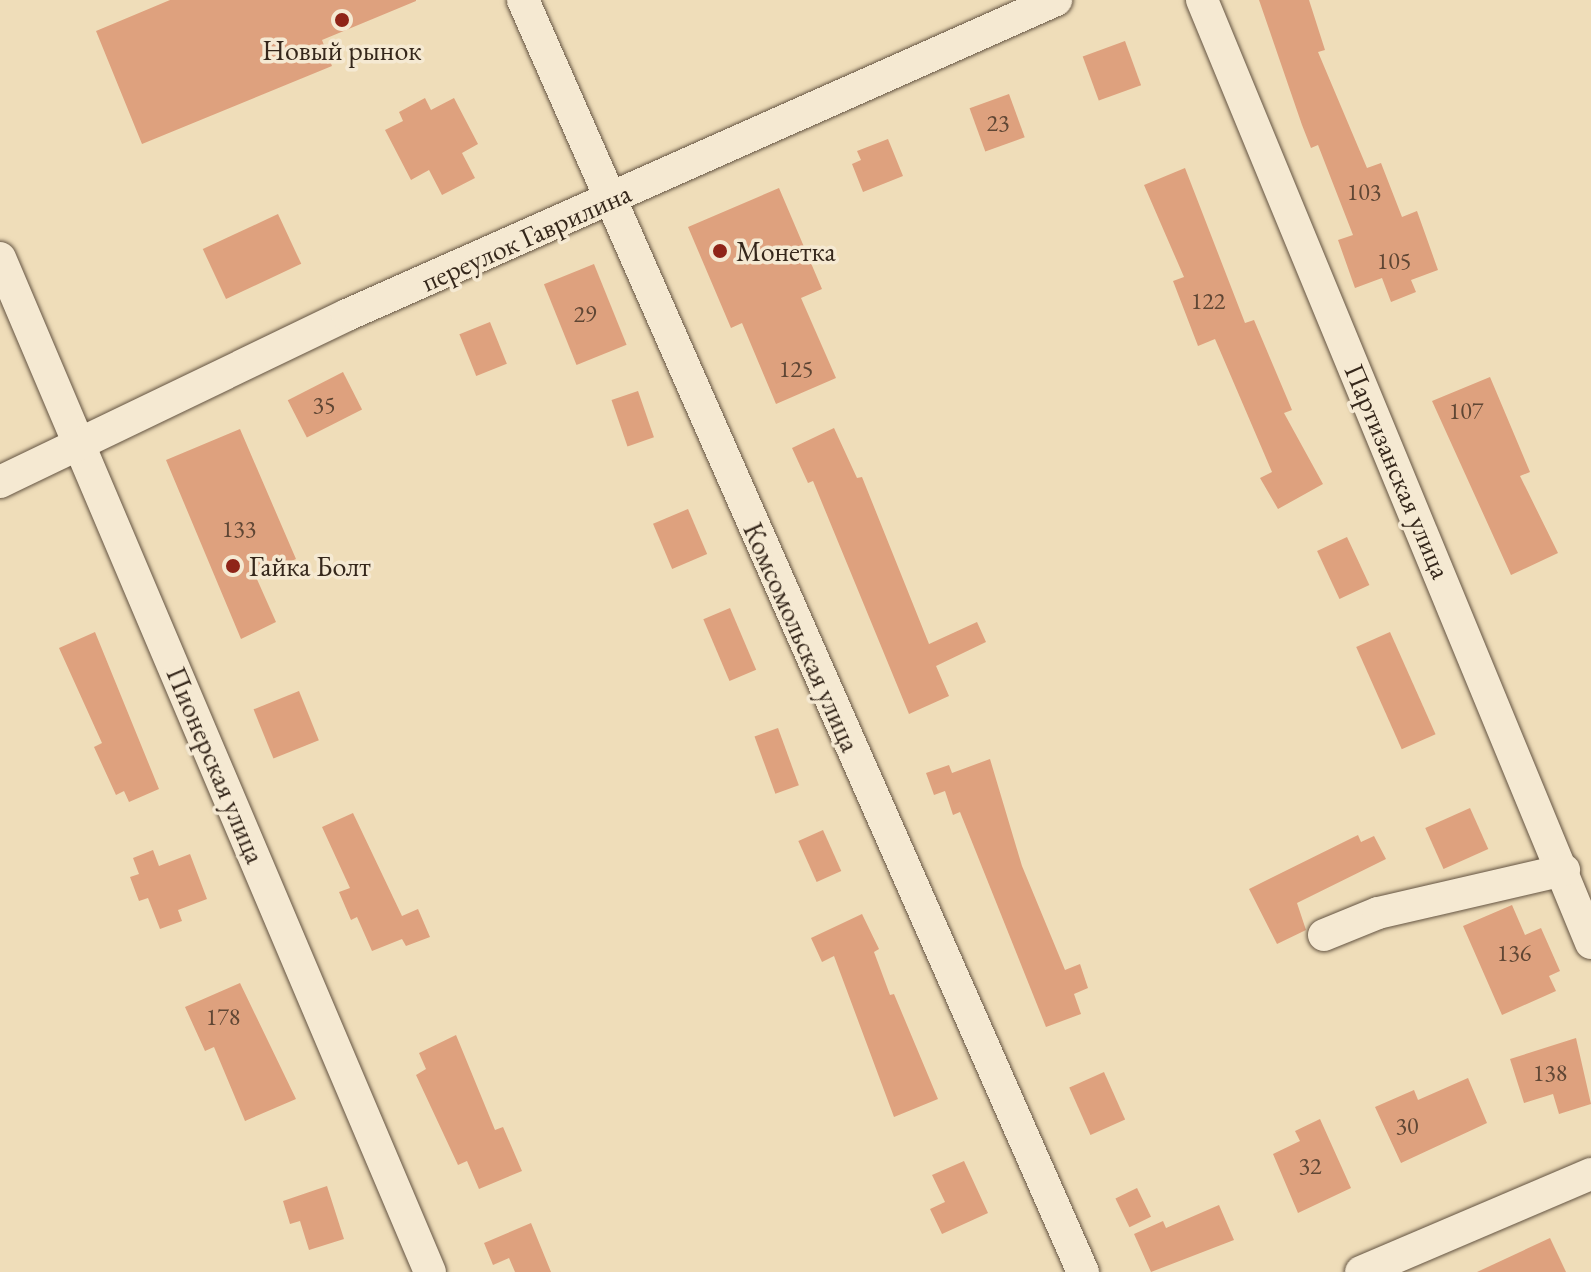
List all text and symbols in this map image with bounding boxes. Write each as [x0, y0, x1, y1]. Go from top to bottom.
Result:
marker: Новый рынок [333, 11, 351, 29]
place label: Новый рынок [262, 33, 422, 67]
house number: 23 [986, 109, 1010, 137]
street label: переулок Гаврилина [416, 176, 636, 298]
house number: 103 [1347, 178, 1381, 206]
place label: Монетка [736, 234, 836, 268]
marker: Монетка [711, 242, 729, 260]
house number: 105 [1377, 247, 1411, 275]
house number: 122 [1191, 287, 1225, 315]
house number: 29 [573, 300, 597, 328]
house number: 125 [779, 355, 813, 383]
street label: Партизанская улица [1338, 358, 1458, 584]
house number: 35 [312, 391, 336, 419]
house number: 107 [1449, 397, 1483, 425]
house number: 133 [222, 515, 256, 543]
street label: Комсомольская улица [736, 517, 868, 757]
place label: Гайка Болт [249, 549, 371, 583]
marker: Гайка Болт [224, 557, 242, 575]
street label: Пионерская улица [159, 662, 273, 868]
house number: 136 [1497, 939, 1531, 967]
house number: 178 [206, 1003, 240, 1031]
house number: 138 [1533, 1059, 1567, 1087]
house number: 30 [1395, 1112, 1419, 1140]
house number: 32 [1298, 1152, 1322, 1180]

